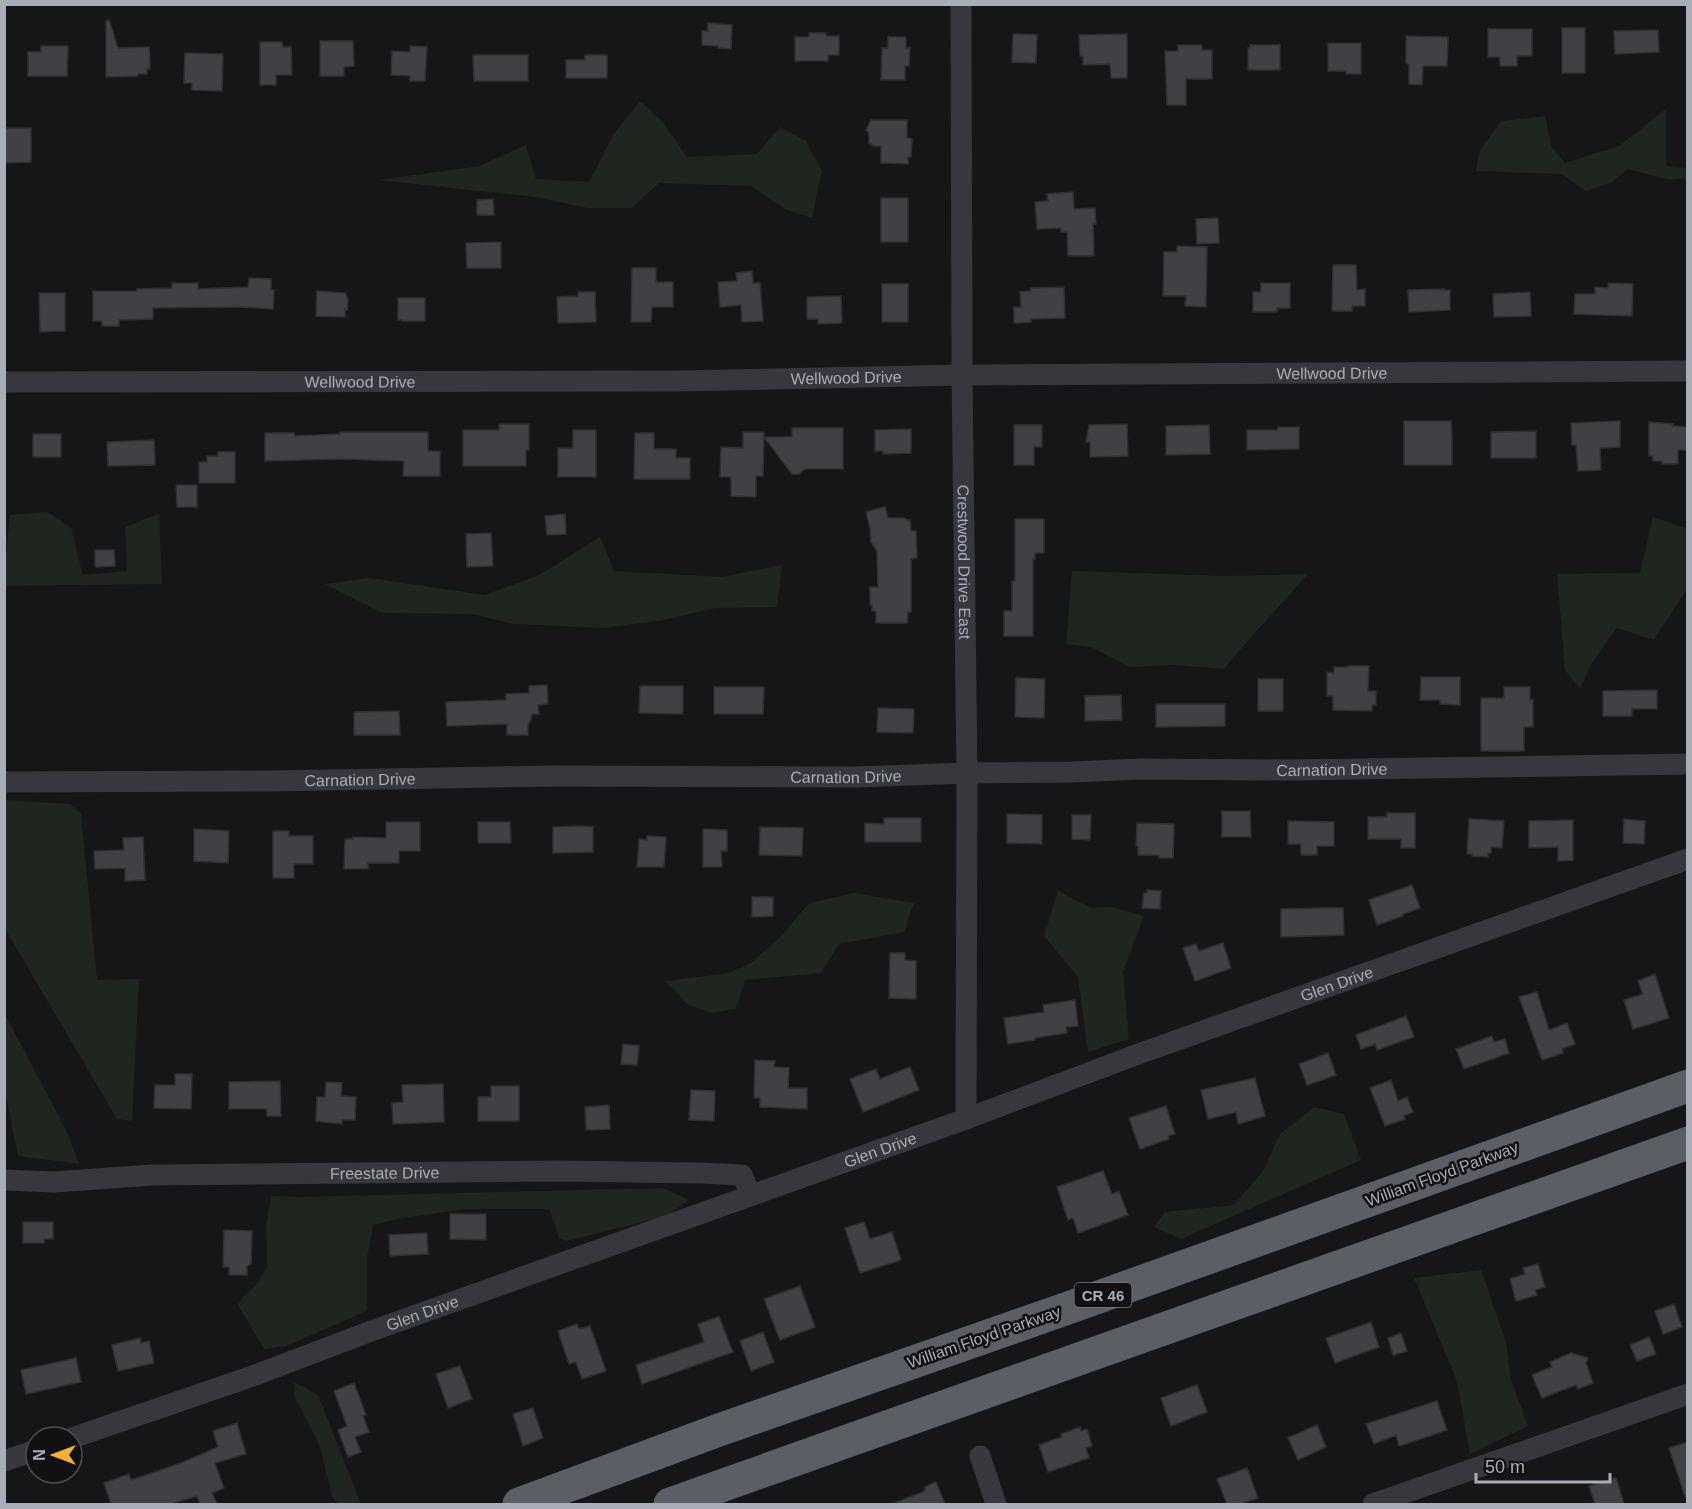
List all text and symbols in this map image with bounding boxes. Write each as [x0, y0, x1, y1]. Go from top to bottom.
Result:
street label: Wellwood Drive [1276, 364, 1388, 382]
street label: Wellwood Drive [790, 368, 902, 387]
street label: Wellwood Drive [305, 373, 416, 390]
street label: Crestwood Drive East [955, 484, 974, 640]
street label: Carnation Drive [1276, 760, 1388, 779]
street label: Carnation Drive [790, 767, 902, 786]
street label: Carnation Drive [304, 770, 416, 789]
street label: Glen Drive [1298, 963, 1375, 1004]
street label: Glen Drive [842, 1129, 919, 1170]
street label: William Floyd Parkway [1363, 1138, 1521, 1210]
street label: Freestate Drive [330, 1164, 440, 1182]
road number: CR 46 [1074, 1283, 1132, 1307]
street label: Glen Drive [384, 1292, 461, 1334]
street label: William Floyd Parkway [905, 1303, 1063, 1371]
north arrow [24, 1425, 84, 1485]
scale bar [1476, 1446, 1610, 1484]
text: N [31, 1449, 48, 1461]
text: 50 m [1485, 1457, 1525, 1477]

